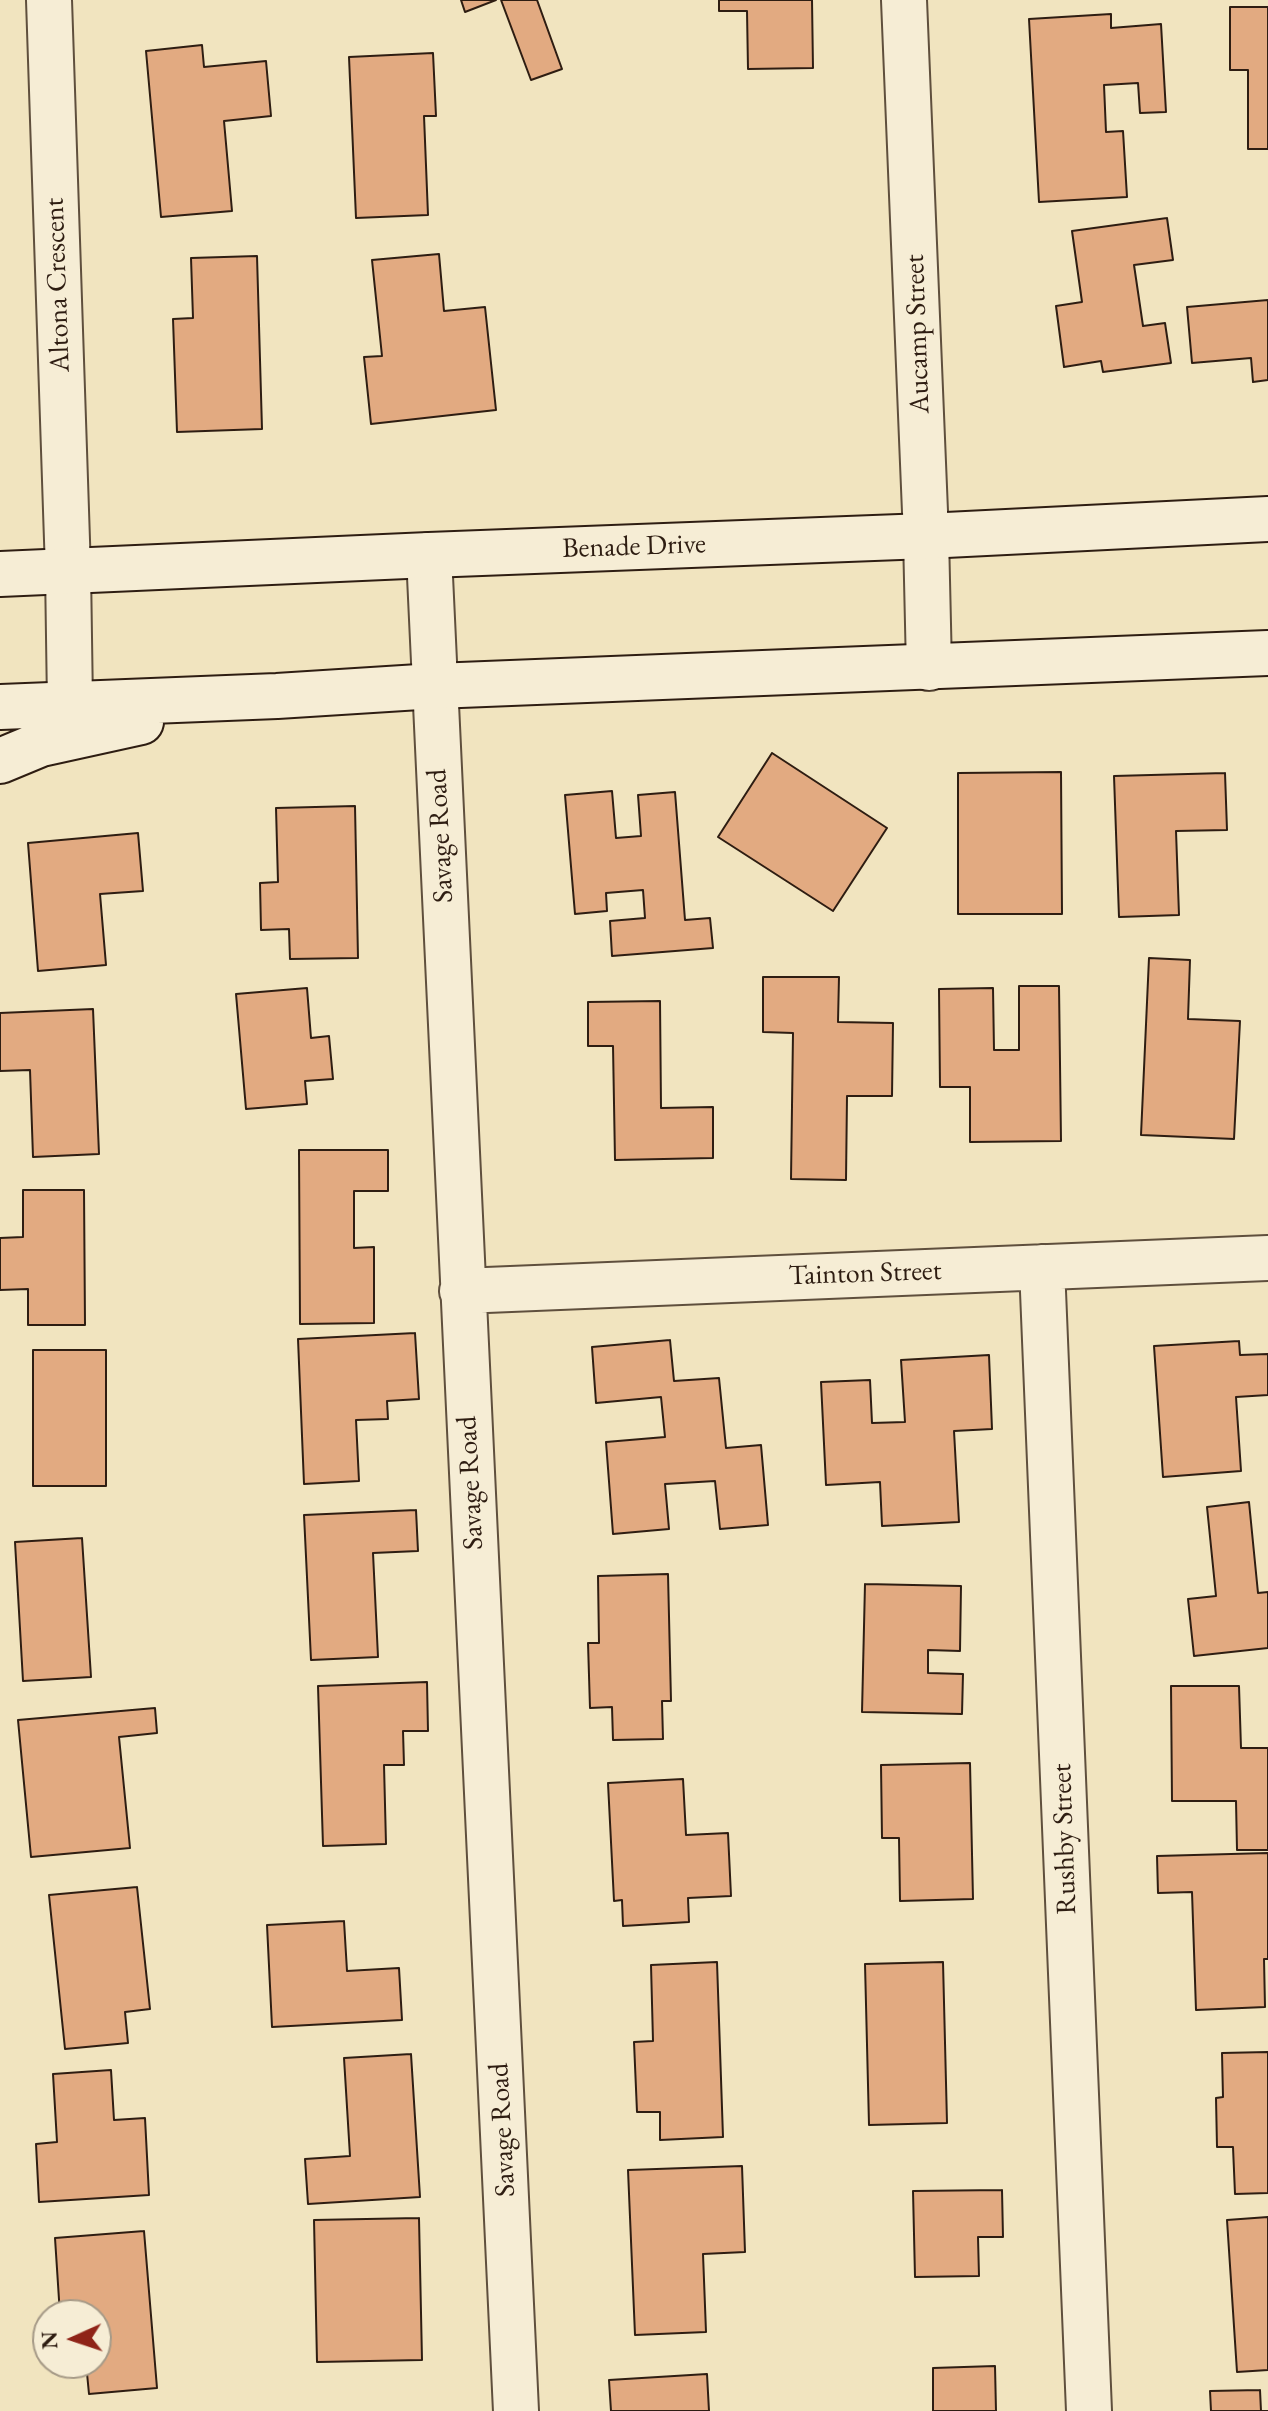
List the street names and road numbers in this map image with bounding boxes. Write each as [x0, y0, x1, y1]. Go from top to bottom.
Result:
street label: Altona Crescent [38, 197, 78, 373]
street label: Aucamp Street [898, 254, 938, 414]
street label: Benade Drive [562, 528, 706, 566]
street label: Savage Road [421, 768, 461, 904]
street label: Tainton Street [788, 1255, 942, 1293]
street label: Savage Road [451, 1415, 491, 1551]
street label: Rushby Street [1046, 1763, 1084, 1915]
street label: Savage Road [483, 2062, 523, 2198]

